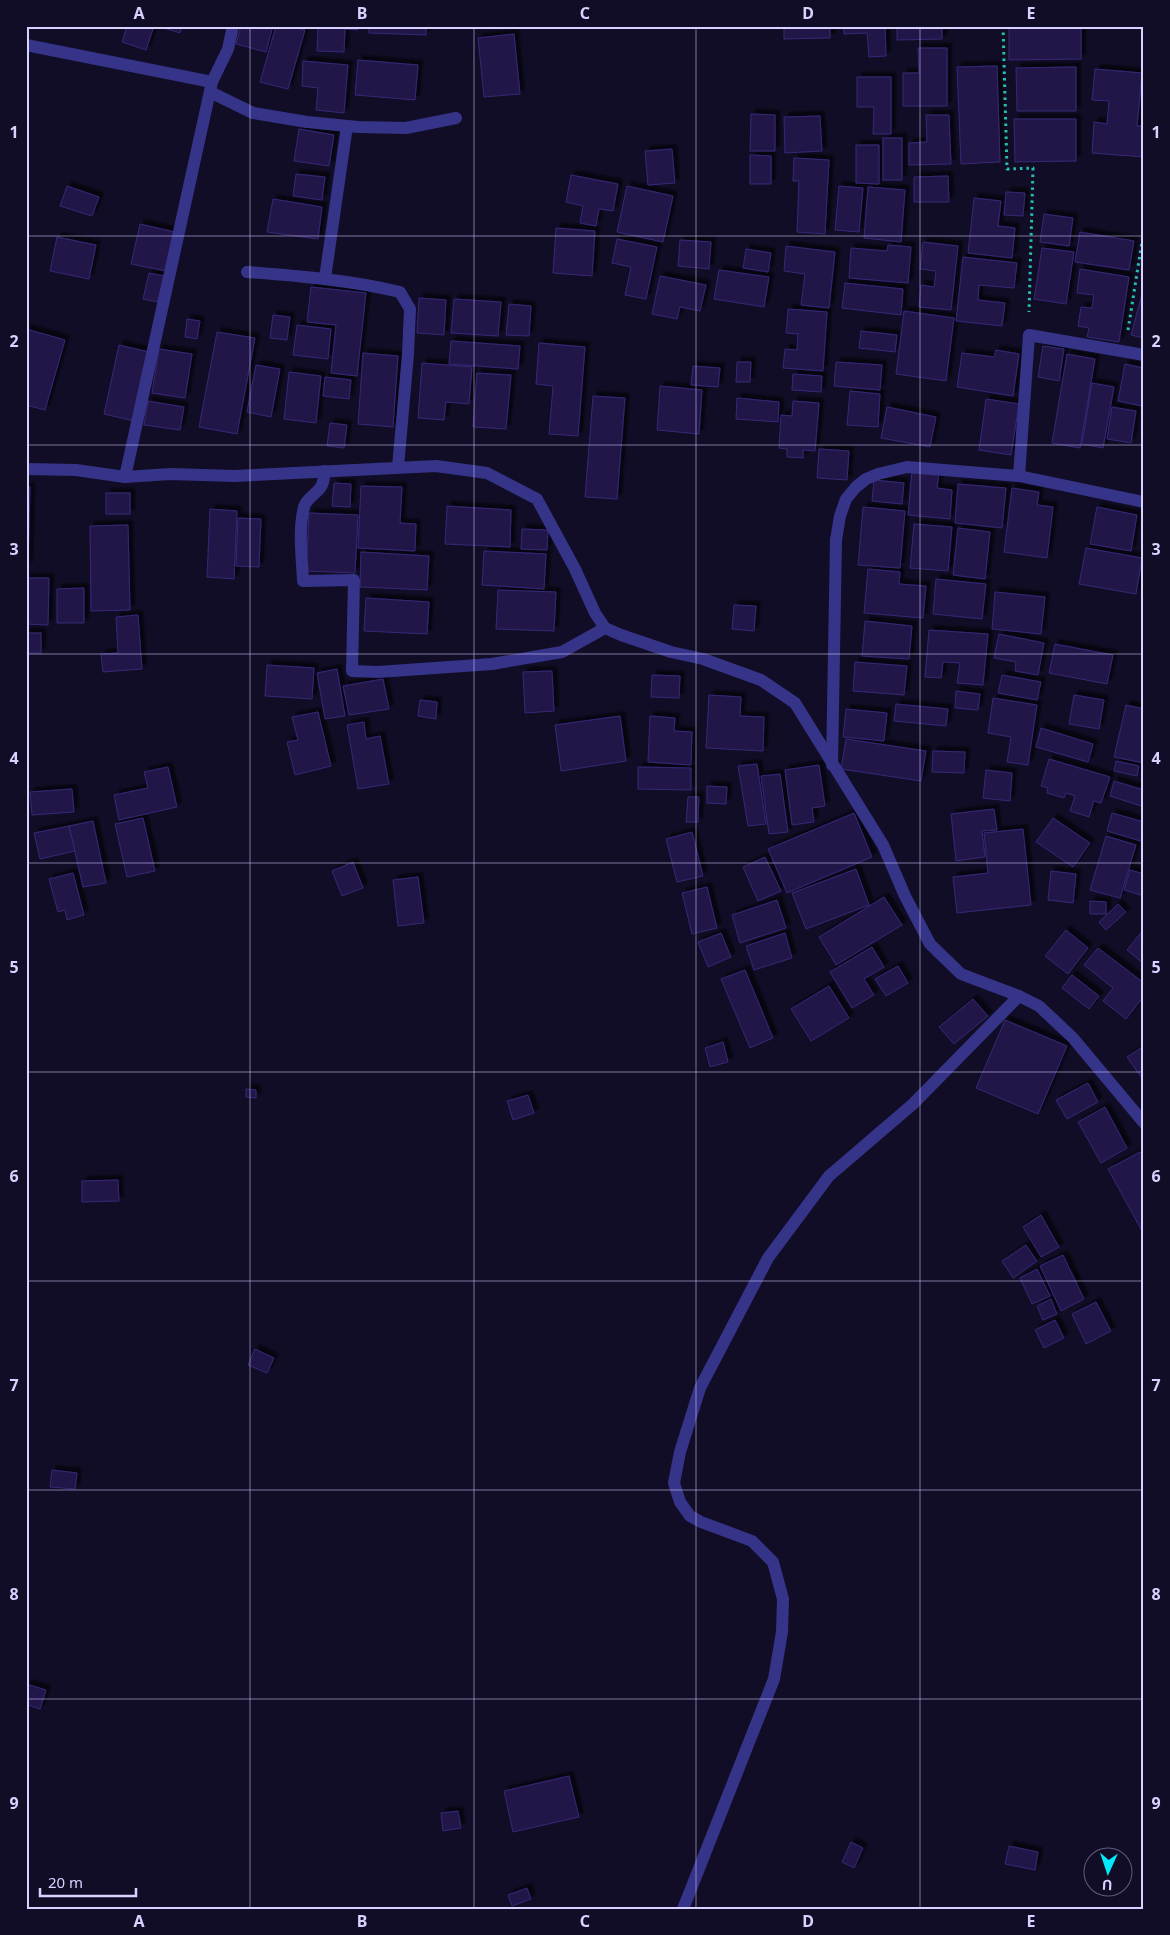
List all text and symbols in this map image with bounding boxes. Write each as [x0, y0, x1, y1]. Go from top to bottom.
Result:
text: A [133, 2, 145, 24]
text: B [357, 2, 367, 24]
text: C [580, 2, 590, 24]
text: D [802, 2, 814, 24]
text: E [1027, 2, 1036, 24]
text: 1 [9, 121, 19, 143]
text: 1 [1151, 121, 1161, 143]
text: 2 [9, 330, 19, 352]
text: 2 [1151, 330, 1161, 352]
text: 3 [9, 538, 19, 560]
text: 3 [1151, 538, 1161, 560]
text: 4 [9, 747, 19, 769]
text: 4 [1151, 747, 1161, 769]
text: 5 [9, 956, 19, 978]
text: 5 [1151, 956, 1161, 978]
text: 6 [9, 1165, 19, 1187]
text: 6 [1151, 1165, 1161, 1187]
text: 7 [9, 1374, 19, 1396]
text: 7 [1151, 1374, 1161, 1396]
text: 8 [9, 1583, 19, 1605]
text: 8 [1151, 1583, 1161, 1605]
text: 9 [9, 1792, 19, 1814]
text: 9 [1151, 1792, 1161, 1814]
north arrow [1082, 1848, 1132, 1898]
scale bar [40, 1865, 136, 1897]
text: 20 m [48, 1872, 83, 1892]
text: U [1102, 1876, 1113, 1895]
text: A [133, 1910, 145, 1932]
text: B [357, 1910, 367, 1932]
text: C [580, 1910, 590, 1932]
text: D [802, 1910, 814, 1932]
text: E [1027, 1910, 1036, 1932]

